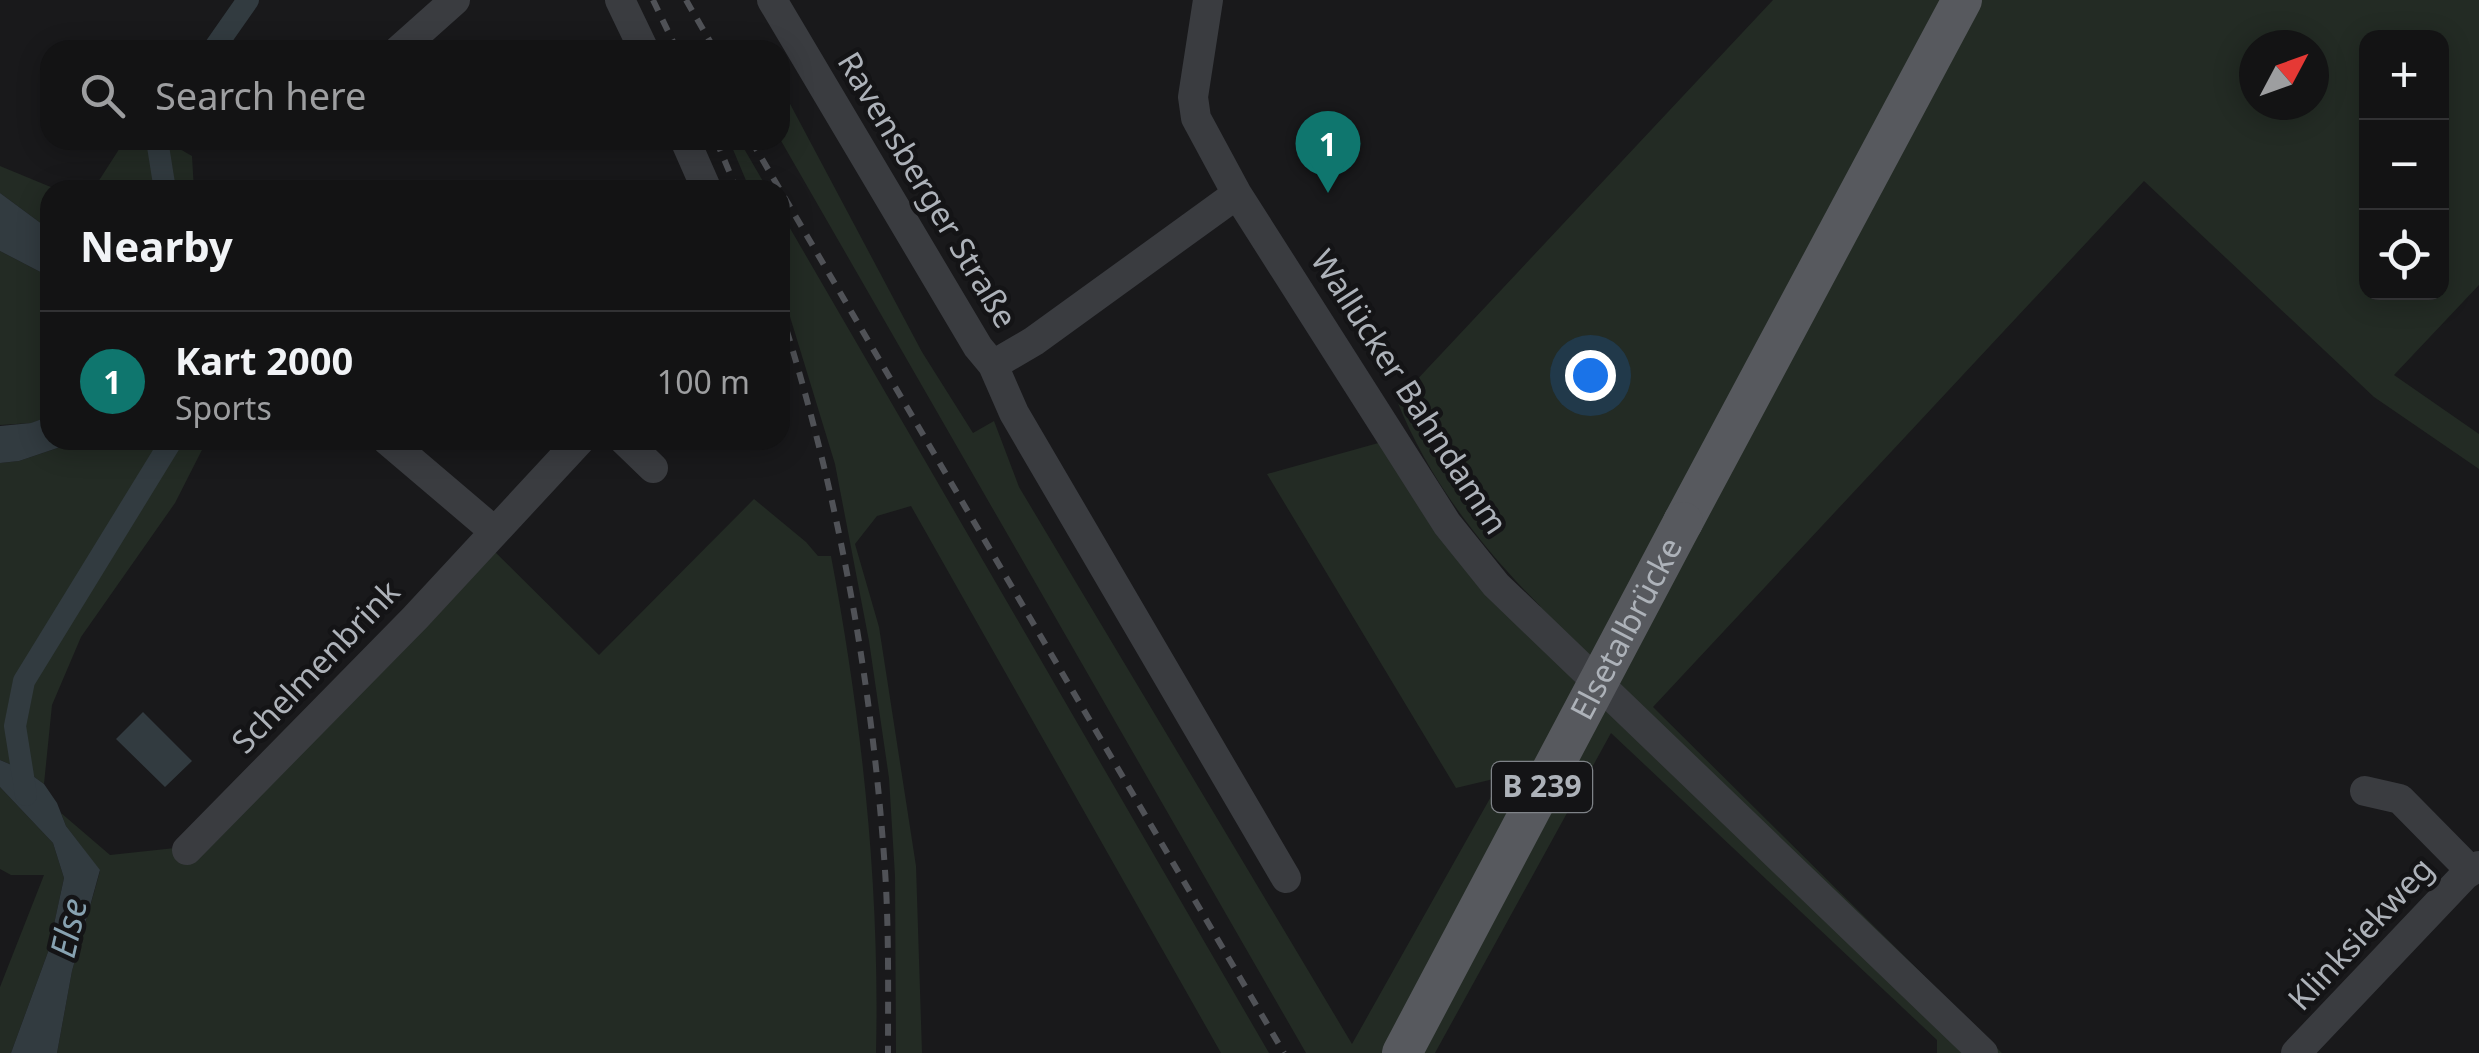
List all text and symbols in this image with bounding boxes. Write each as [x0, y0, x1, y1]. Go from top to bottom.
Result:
north arrow [2239, 30, 2329, 120]
map controls [2359, 30, 2449, 300]
button: + [2359, 30, 2449, 120]
search box [40, 40, 790, 150]
street label: Ravensberger Straße [829, 43, 1028, 335]
icon: search [75, 68, 130, 123]
text: Search here [155, 69, 366, 121]
pin: 1 [1296, 110, 1360, 193]
button: − [2359, 120, 2449, 210]
button: locate [2359, 210, 2449, 300]
text: Nearby [80, 217, 233, 274]
street label: Wallücker Bahndamm [1302, 241, 1518, 542]
text: Kart 2000 [175, 334, 353, 386]
your location [1565, 350, 1616, 401]
text: 1 [103, 360, 122, 403]
text: 100 m [657, 360, 750, 403]
text: Sports [175, 386, 272, 429]
street label: Elsetalbrücke [1559, 529, 1691, 727]
street label: Schelmenbrink [221, 570, 408, 762]
road number: B 239 [1492, 762, 1592, 812]
street label: Klinksiekweg [2278, 847, 2442, 1019]
water label: Else [38, 893, 97, 962]

